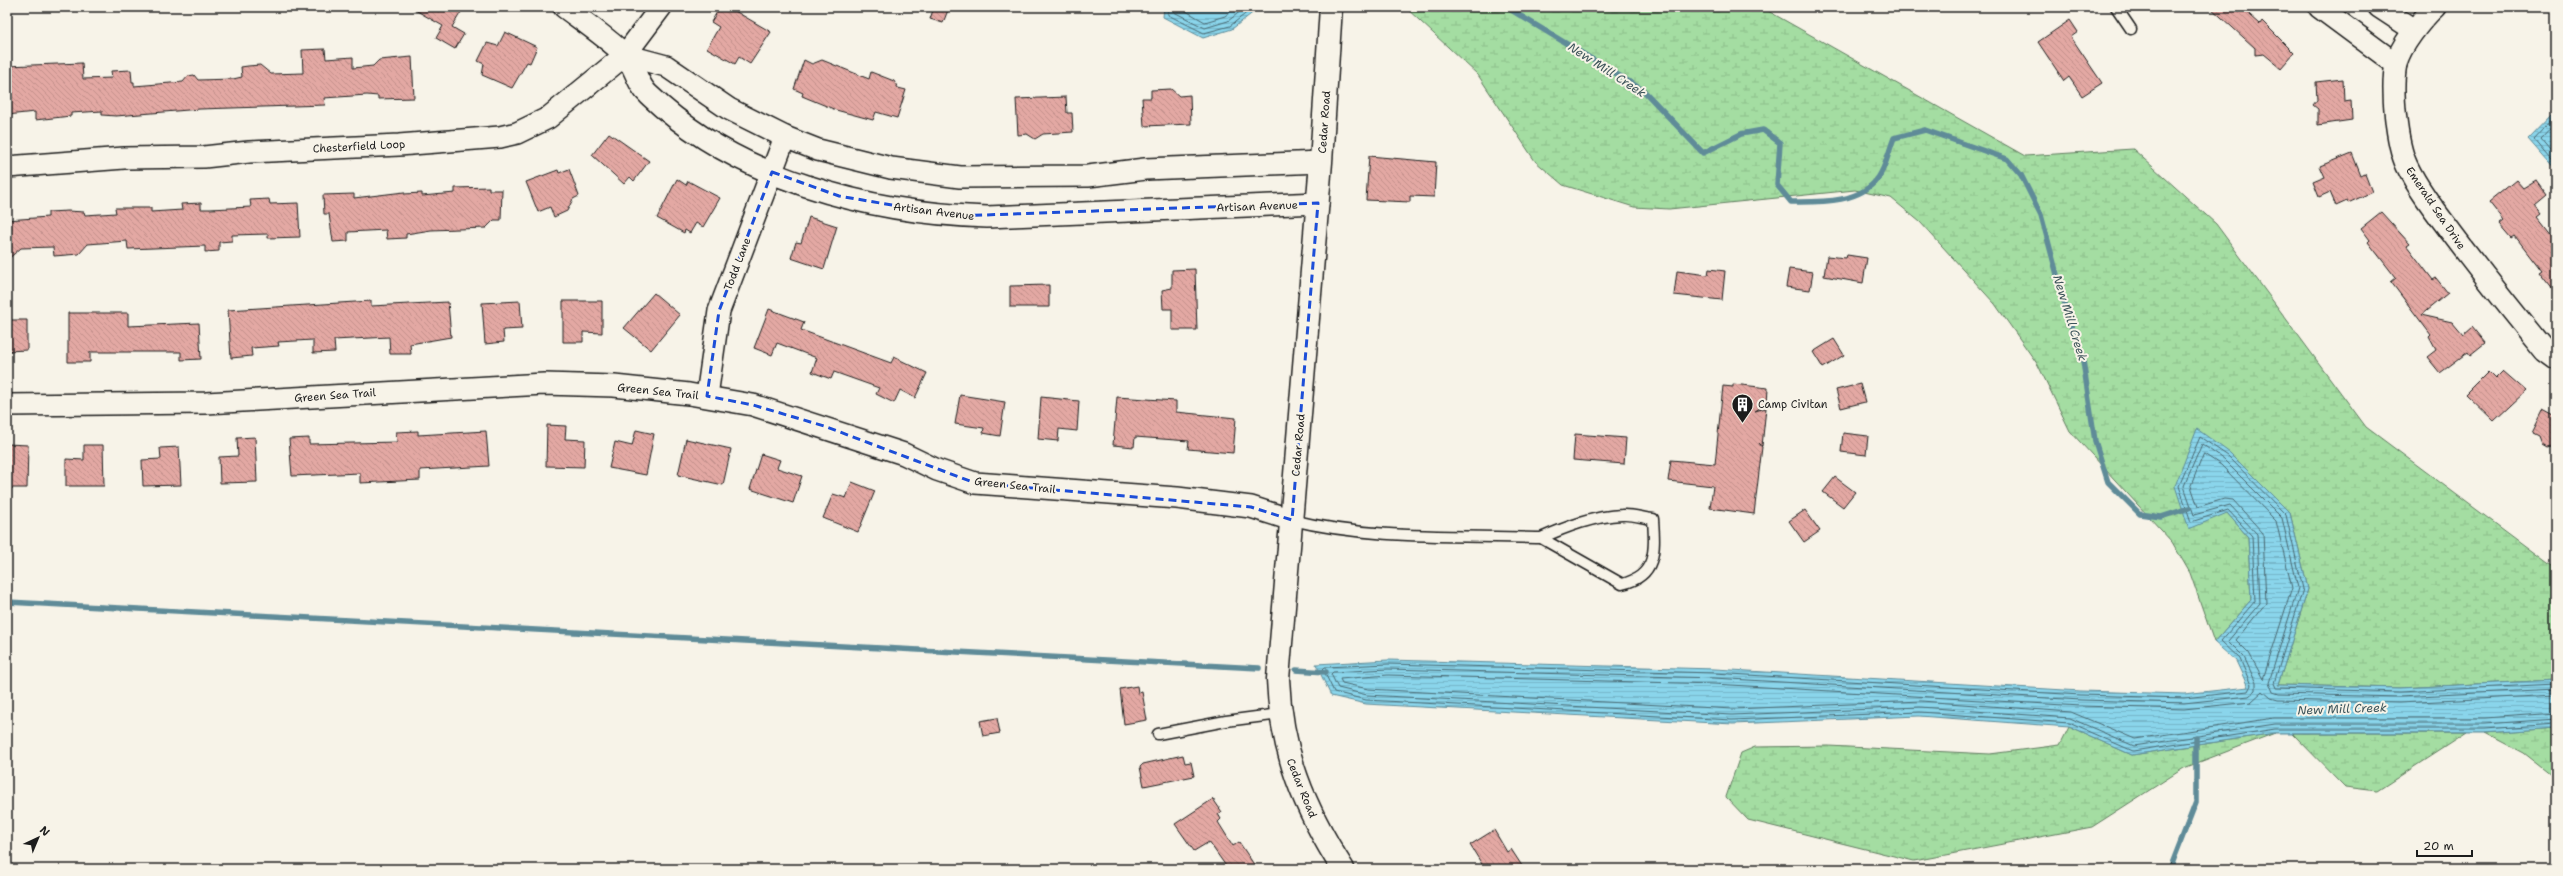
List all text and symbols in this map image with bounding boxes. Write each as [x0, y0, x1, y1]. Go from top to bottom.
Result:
water label: New Mill Creek [1565, 39, 1649, 101]
street label: Cedar Road [1315, 90, 1334, 154]
street label: Chesterfield Loop [312, 137, 406, 156]
street label: Emerald Sea Drive [2402, 164, 2469, 253]
street label: Artisan Avenue [1216, 198, 1298, 215]
street label: Artisan Avenue [893, 199, 975, 224]
street label: Todd Lane [721, 236, 754, 293]
water label: New Mill Creek [2049, 273, 2091, 363]
street label: Green Sea Trail [617, 380, 700, 403]
street label: Green Sea Trail [294, 385, 377, 406]
building icon: Camp Civitan [1729, 391, 1755, 424]
place label: Camp Civitan [1758, 397, 1828, 412]
street label: Cedar Road [1288, 413, 1309, 477]
street label: Green Sea Trail [974, 474, 1057, 497]
water label: New Mill Creek [2297, 699, 2387, 719]
street label: Cedar Road [1283, 756, 1320, 820]
north arrow [18, 818, 58, 858]
text: N [36, 823, 53, 840]
scale bar [2417, 832, 2472, 858]
text: 20 m [2423, 838, 2454, 854]

